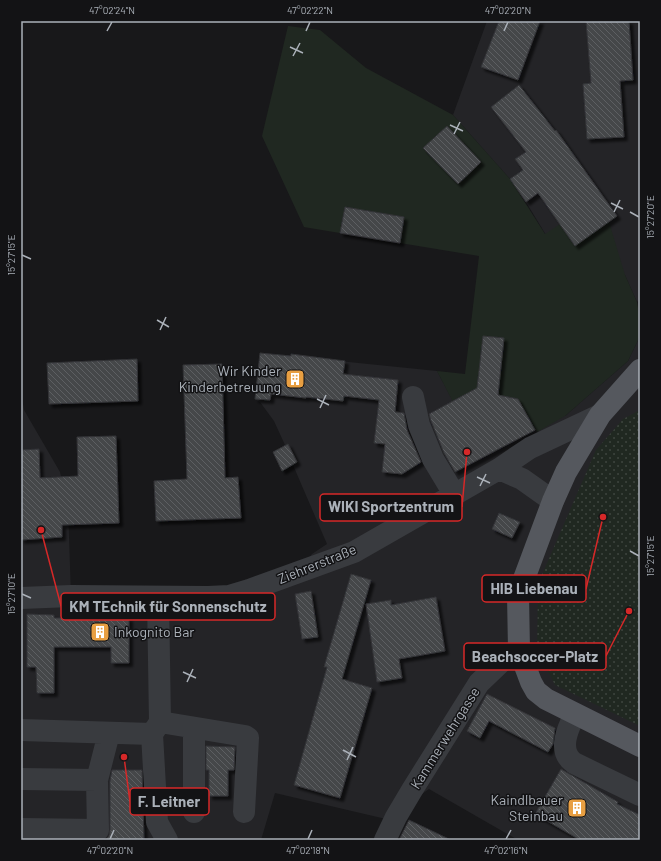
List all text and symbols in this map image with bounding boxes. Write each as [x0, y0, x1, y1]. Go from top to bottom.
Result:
text: 47°02'24"N [89, 4, 135, 16]
text: 47°02'22"N [287, 4, 333, 16]
text: 47°02'20"N [485, 4, 531, 16]
text: 15°27'20"E [644, 195, 656, 239]
text: 15°27'15"E [5, 234, 17, 276]
place label: Wir Kinder Kinderbetreuung [179, 362, 281, 395]
building icon: Wir Kinder Kinderbetreuung [284, 368, 306, 390]
callout: WIKI Sportzentrum [320, 494, 462, 521]
text: WIKI Sportzentrum [328, 497, 454, 515]
text: 15°27'15"E [644, 535, 656, 577]
street label: Ziehrerstraße [275, 540, 359, 587]
text: 15°27'10"E [5, 573, 17, 615]
callout: HIB Liebenau [482, 575, 586, 602]
text: HIB Liebenau [490, 579, 578, 597]
callout: KM TEchnik für Sonnenschutz [61, 593, 275, 620]
text: KM TEchnik für Sonnenschutz [69, 597, 267, 615]
building icon: Inkognito Bar [89, 621, 111, 643]
place label: Inkognito Bar [114, 623, 194, 640]
callout: Beachsoccer-Platz [464, 643, 606, 670]
text: Beachsoccer-Platz [472, 647, 598, 665]
street label: Kammerwehrgasse [406, 684, 483, 792]
callout: F. Leitner [130, 788, 209, 815]
place label: Kaindlbauer Steinbau [491, 791, 563, 824]
text: F. Leitner [138, 792, 200, 810]
building icon: Kaindlbauer Steinbau [566, 797, 588, 819]
text: 47°02'20"N [87, 844, 133, 856]
text: 47°02'18"N [286, 844, 330, 856]
text: 47°02'16"N [484, 844, 528, 856]

